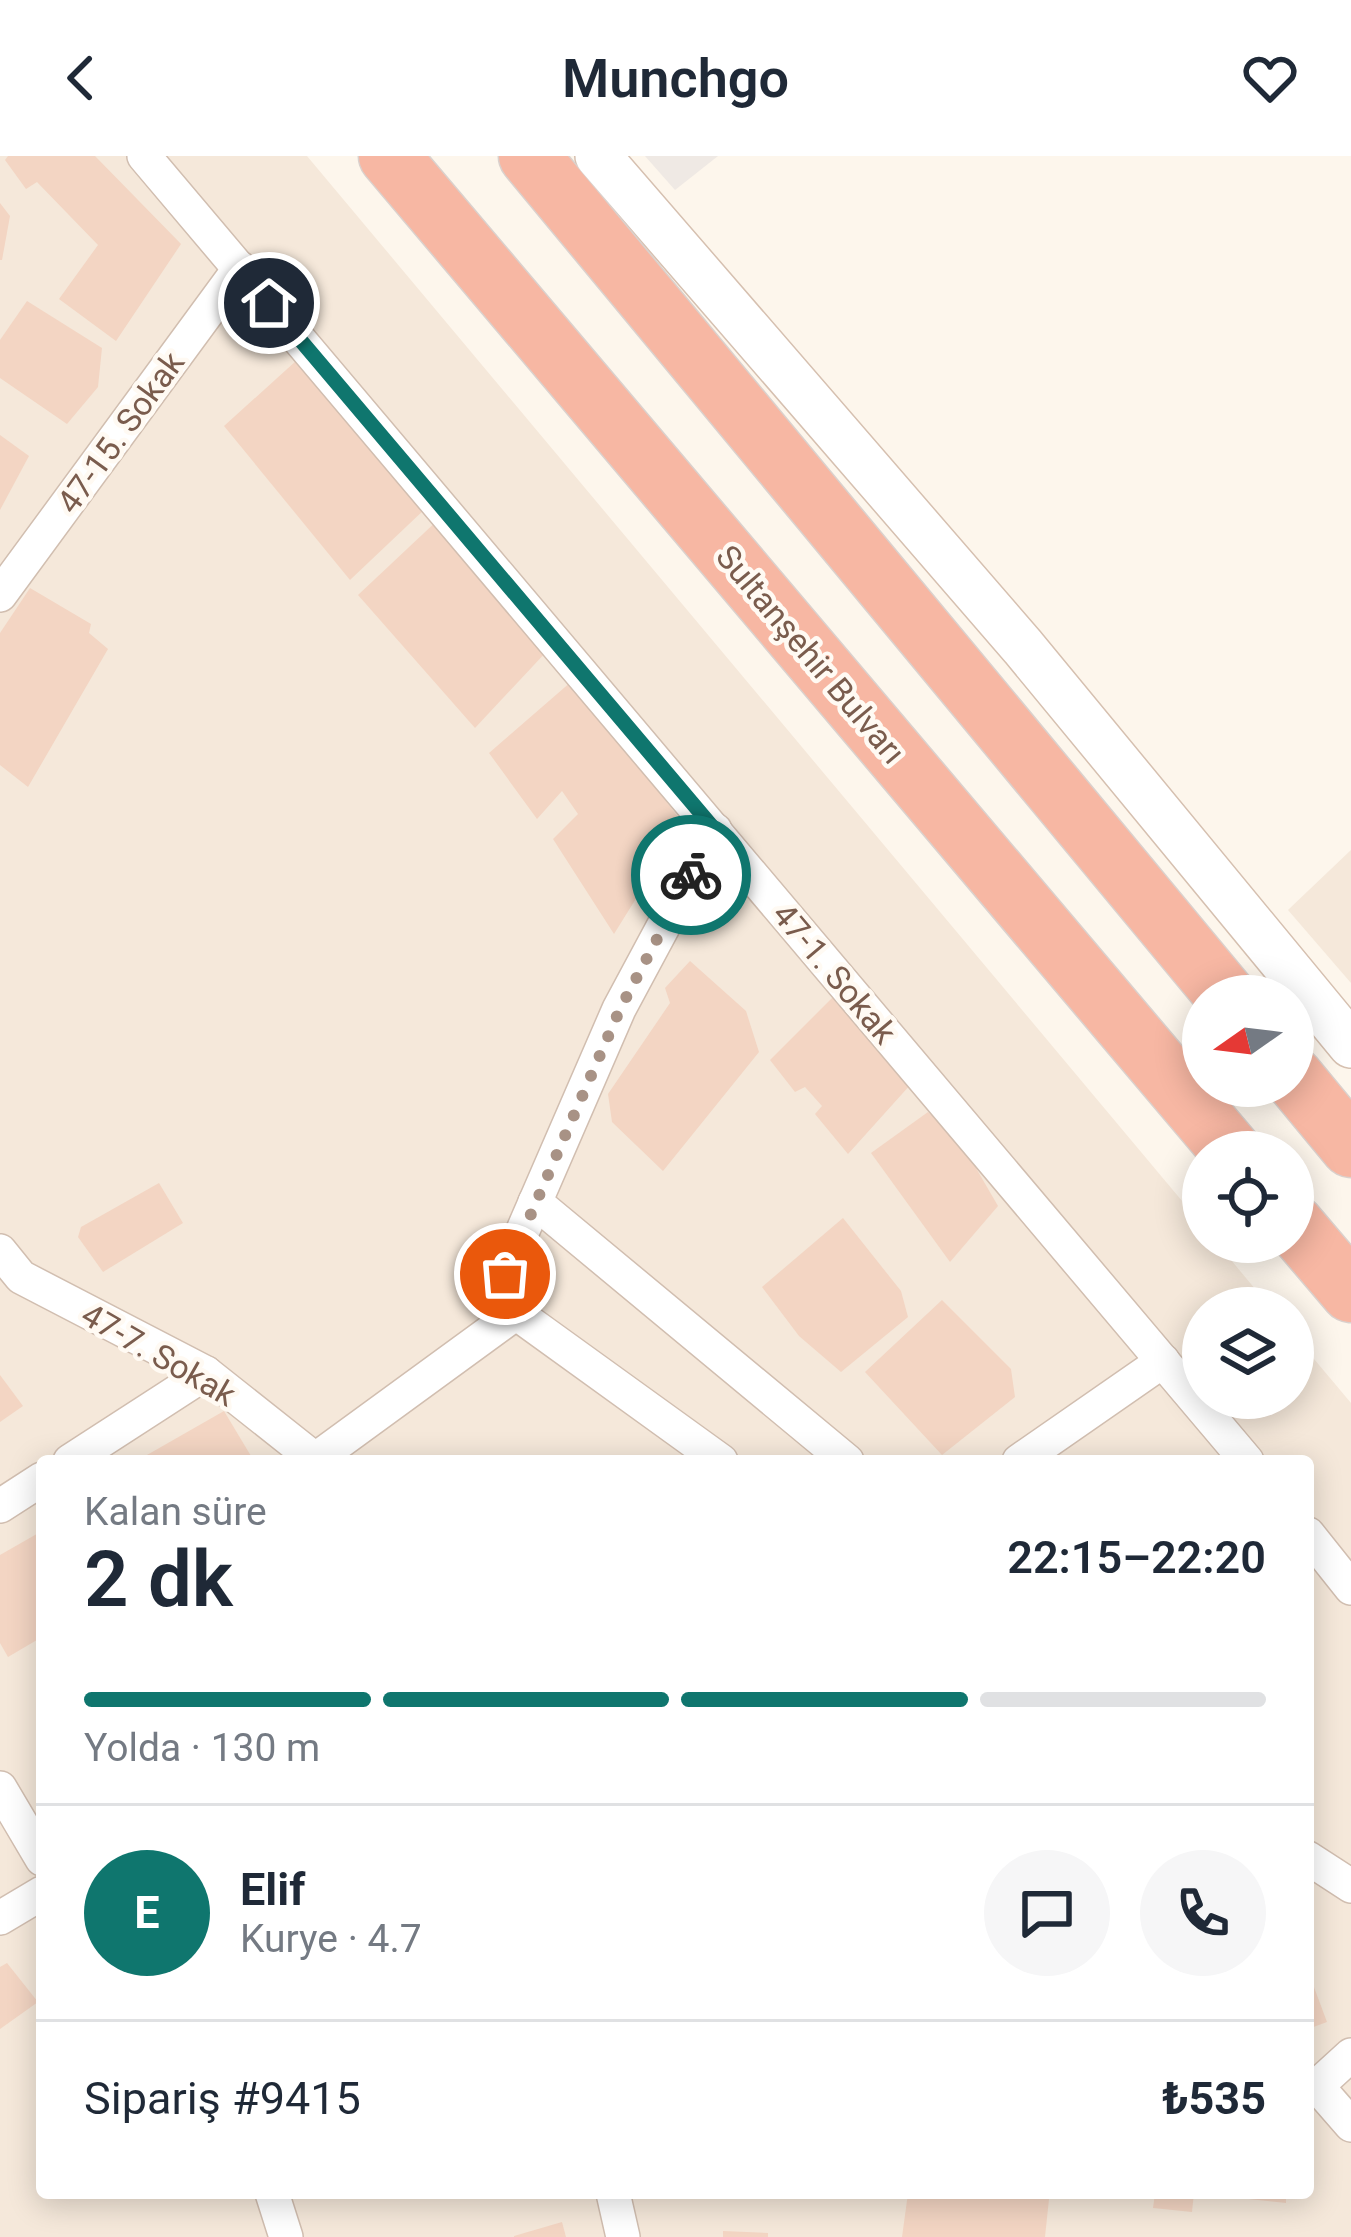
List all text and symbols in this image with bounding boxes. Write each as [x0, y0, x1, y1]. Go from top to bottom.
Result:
icon: back [48, 45, 114, 111]
icon: heart [1237, 45, 1303, 111]
text: Munchgo [562, 47, 789, 110]
pin [218, 252, 320, 354]
icon: home [236, 270, 302, 336]
street label: 47-15. Sokak [49, 344, 192, 521]
street label: Sultanşehir Bulvarı [708, 537, 913, 771]
courier [631, 815, 751, 935]
icon: bike [658, 842, 724, 908]
street label: 47-1. Sokak [765, 895, 905, 1052]
north arrow [1182, 975, 1314, 1107]
map controls [1182, 975, 1314, 1419]
button: locate [1182, 1131, 1314, 1263]
pin [454, 1223, 556, 1325]
icon: bag [472, 1241, 538, 1307]
button: layers [1182, 1287, 1314, 1419]
street label: 47-7. Sokak [75, 1295, 243, 1414]
text: Kalan süre [84, 1489, 267, 1535]
text: 22:15–22:20 [1007, 1531, 1266, 1584]
text: 2 dk [84, 1534, 233, 1625]
text: Yolda · 130 m [84, 1725, 320, 1771]
button: chat [984, 1850, 1110, 1976]
button: phone [1140, 1850, 1266, 1976]
text: Elif [240, 1863, 305, 1916]
text: E [134, 1886, 160, 1939]
text: Kurye · 4.7 [240, 1916, 422, 1962]
text: Sipariş #9415 [84, 2072, 361, 2125]
text: ₺535 [1162, 2072, 1266, 2125]

